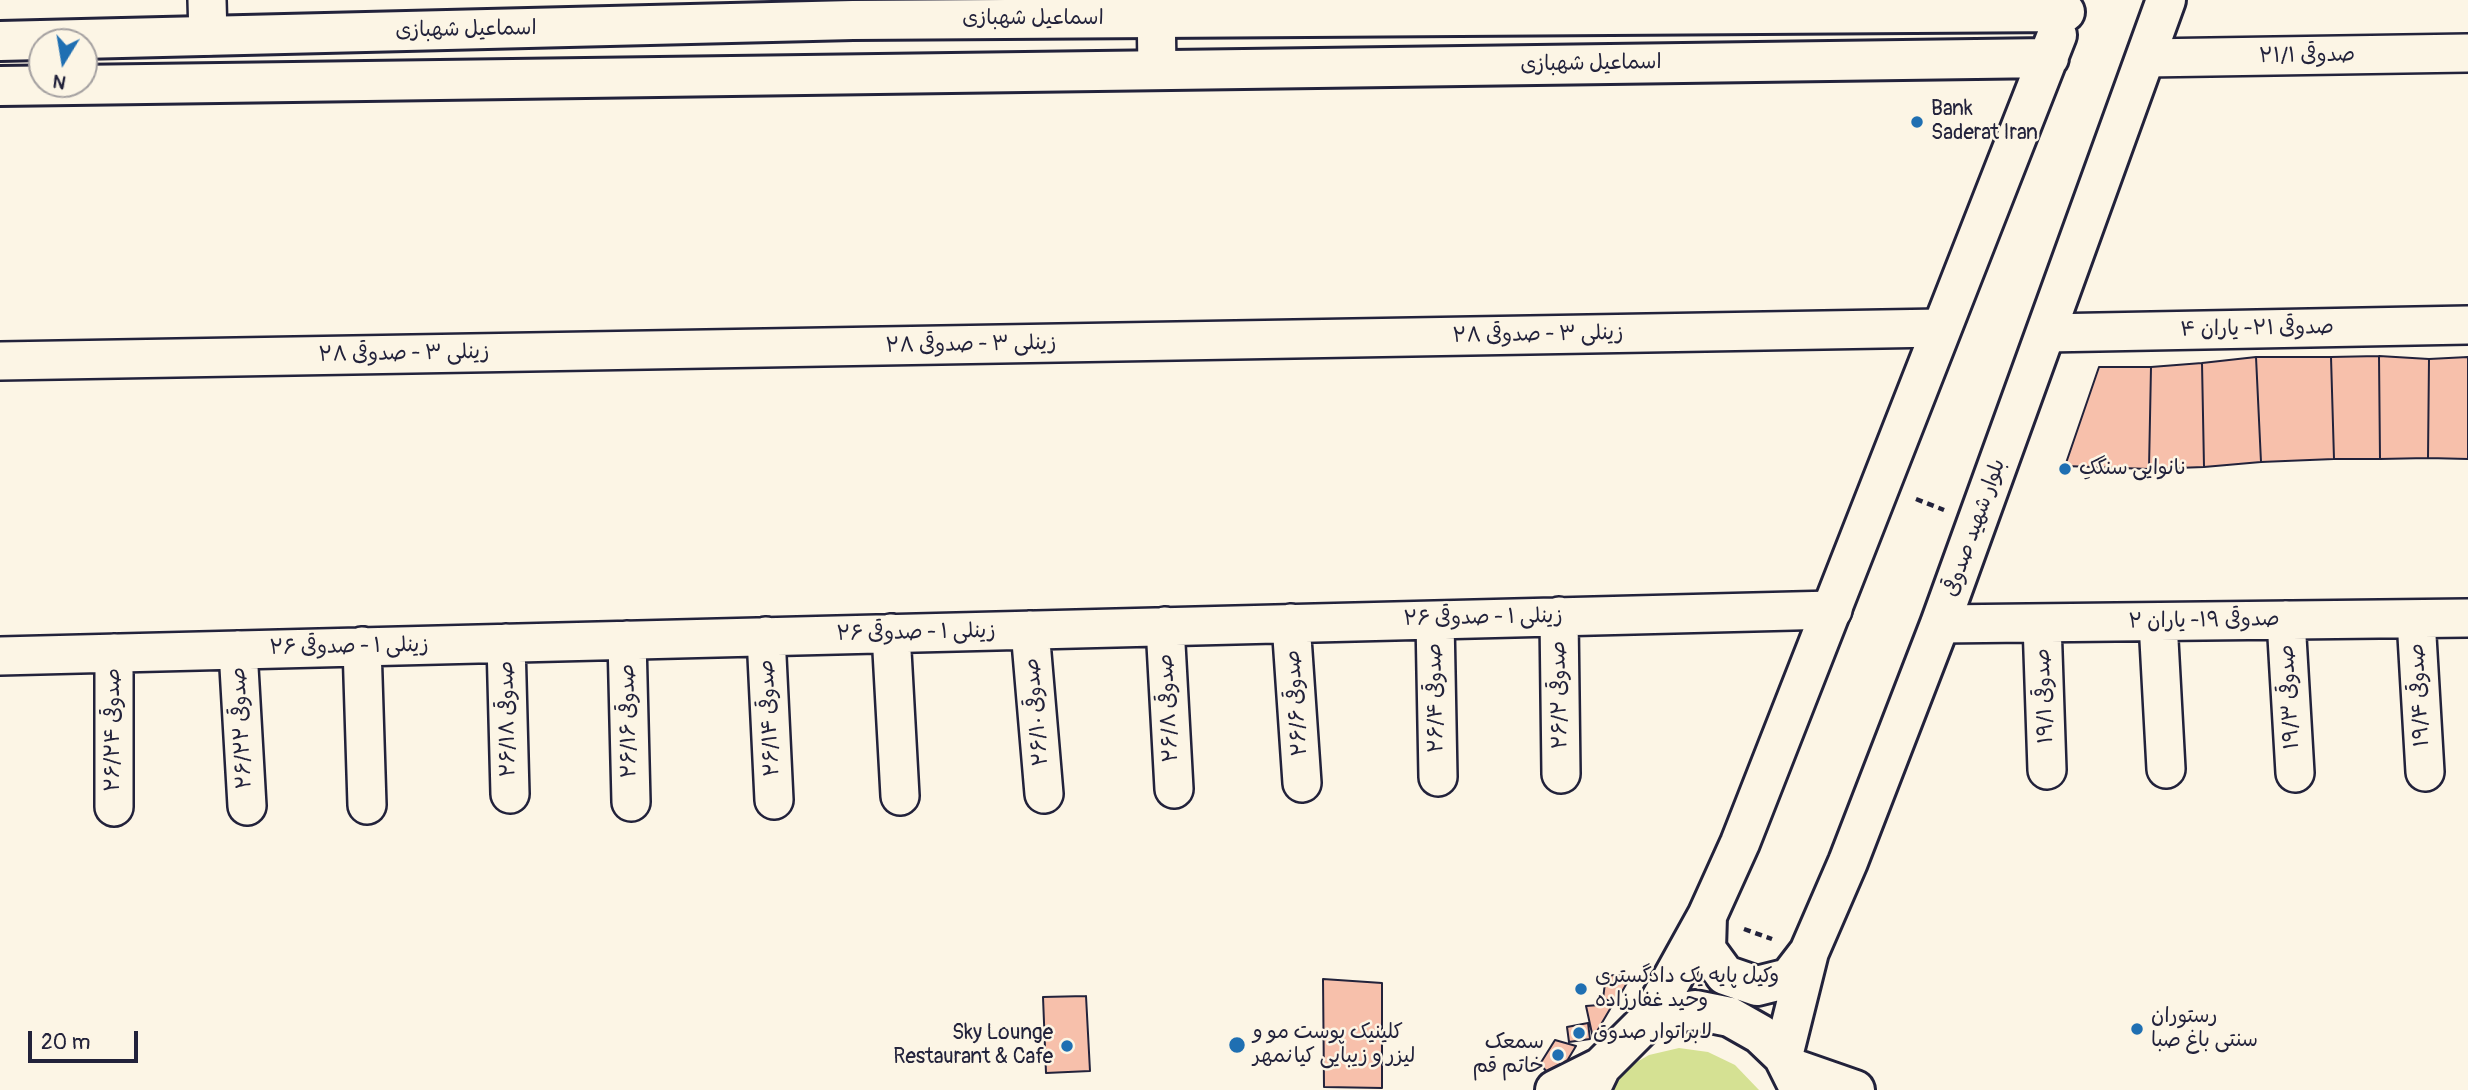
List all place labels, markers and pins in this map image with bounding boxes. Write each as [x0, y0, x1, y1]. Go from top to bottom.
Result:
place label: Bank Saderat Iran [1931, 97, 2038, 147]
marker: Bank Saderat Iran [1909, 114, 1925, 130]
place label: نانوایی سنگکِ [2079, 456, 2187, 482]
marker: نانوایی سنگکِ [2057, 461, 2073, 477]
place label: وکیل پایه یک دادگستری وحید غفارزاده [1595, 964, 1779, 1014]
marker: وکیل پایه یک دادگستری وحید غفارزاده [1573, 981, 1589, 997]
place label: رستوران سنتی باغ صبا [2151, 1004, 2258, 1054]
place label: کلینیک پوست مو و لیزر و زیبایی کیانمهر [1253, 1020, 1415, 1070]
place label: لابراتوار صدوق [1593, 1020, 1712, 1046]
place label: Sky Lounge Restaurant & Cafe [893, 1021, 1053, 1071]
marker: رستوران سنتی باغ صبا [2129, 1021, 2145, 1037]
marker: لابراتوار صدوق [1571, 1025, 1587, 1041]
place label: سمعک خاتم قم [1472, 1030, 1544, 1080]
marker: کلینیک پوست مو و لیزر و زیبایی کیانمهر [1227, 1035, 1247, 1055]
marker: Sky Lounge Restaurant & Cafe [1059, 1038, 1075, 1054]
marker: سمعک خاتم قم [1550, 1047, 1566, 1063]

